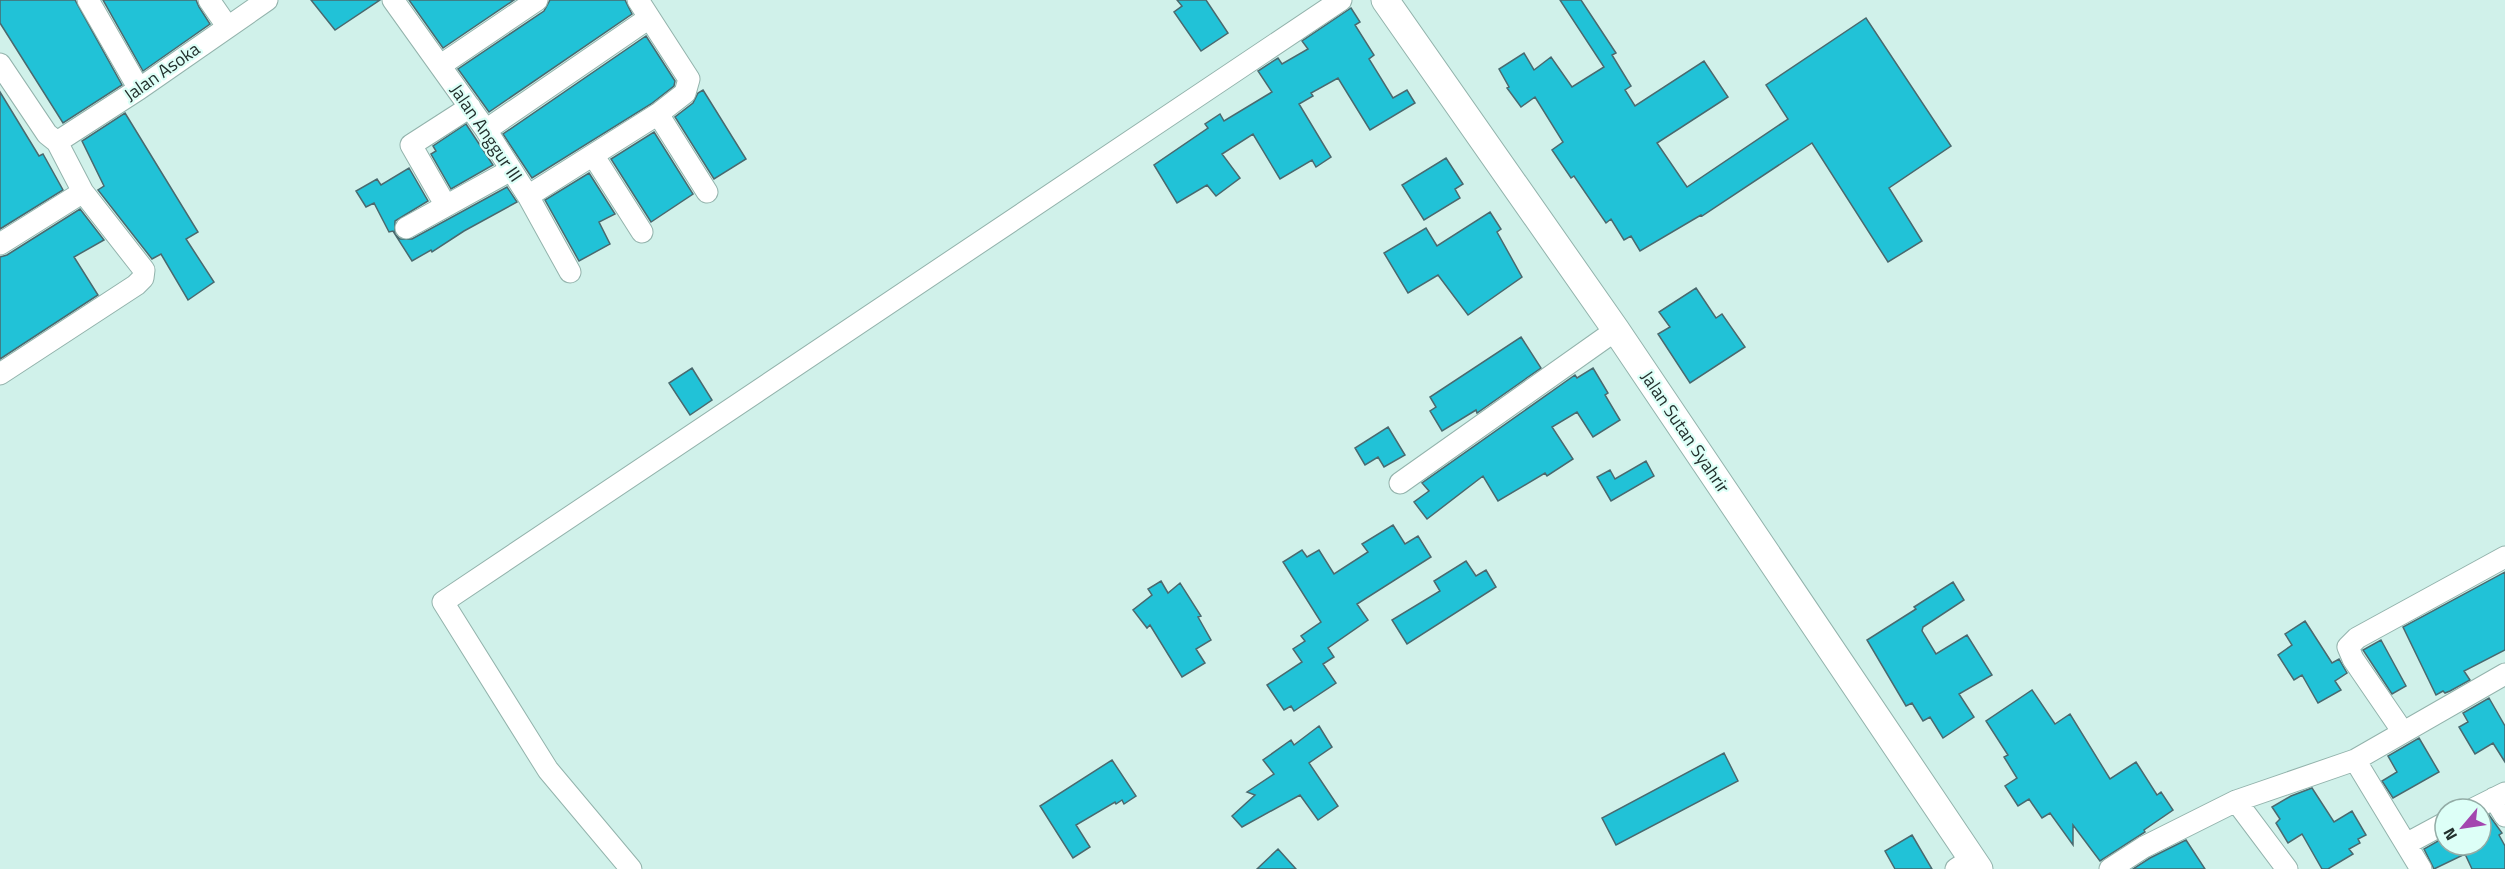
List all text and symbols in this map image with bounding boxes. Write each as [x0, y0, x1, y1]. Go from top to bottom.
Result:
street label: Jalan Asoka [118, 36, 205, 108]
street label: Jalan Anggur III [444, 78, 529, 187]
street label: Jalan Sutan Syahrir [1634, 365, 1736, 498]
north arrow [2433, 797, 2493, 857]
text: N [2437, 824, 2463, 845]

